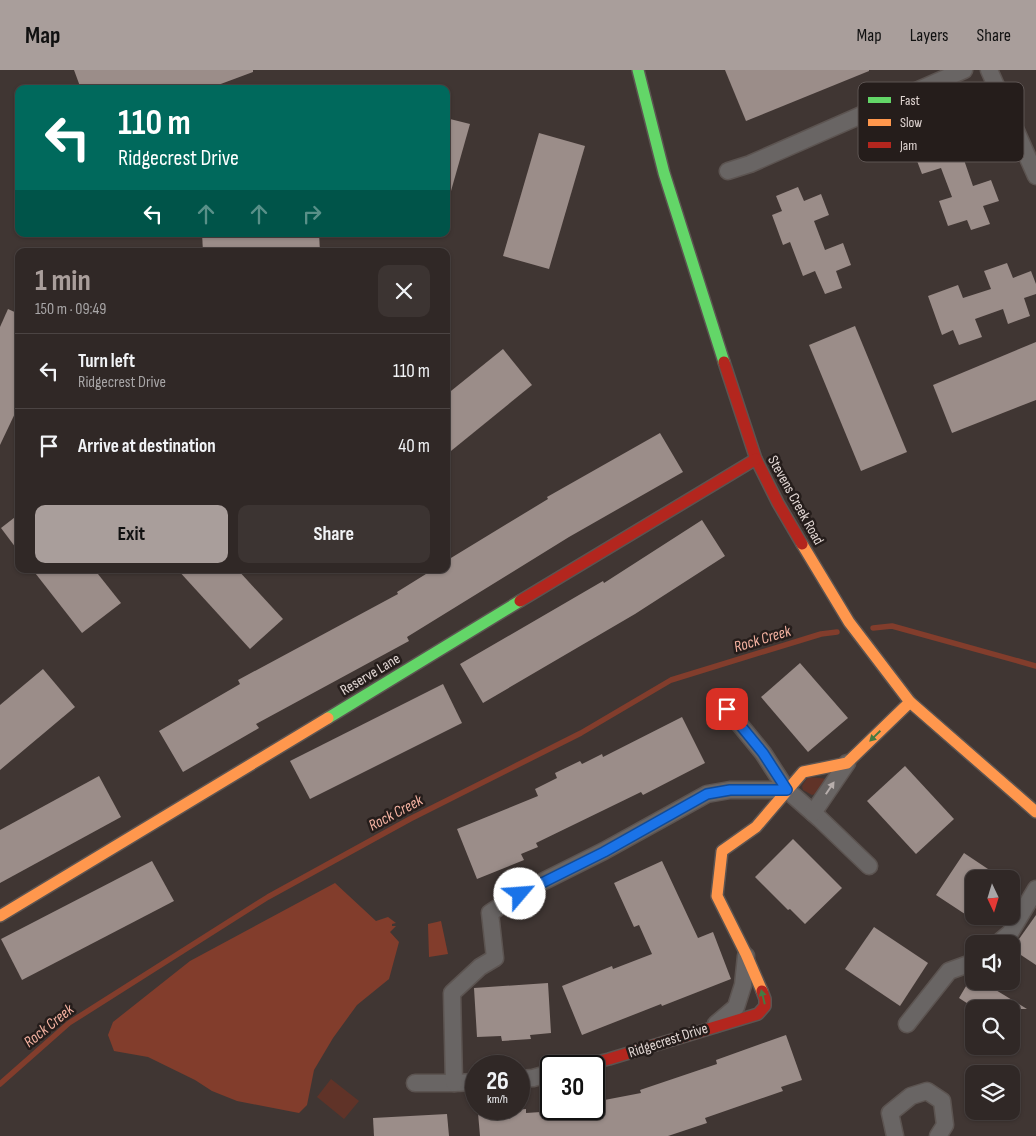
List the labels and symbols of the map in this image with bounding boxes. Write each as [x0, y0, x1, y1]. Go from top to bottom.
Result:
legend [858, 82, 1024, 162]
text: Fast [900, 92, 920, 109]
text: Slow [900, 114, 922, 131]
text: Jam [899, 137, 917, 154]
street label: Stevens Creek Road [763, 452, 828, 548]
water label: Rock Creek [732, 621, 794, 657]
street label: Reserve Lane [337, 649, 404, 700]
pin [706, 688, 748, 730]
one-way arrow [869, 730, 881, 742]
one-way arrow [825, 781, 835, 795]
water label: Rock Creek [365, 791, 427, 835]
position arrow [493, 867, 545, 919]
north arrow [965, 870, 1020, 925]
one-way arrow [759, 990, 767, 1005]
water label: Rock Creek [20, 1000, 78, 1052]
street label: Ridgecrest Drive [626, 1019, 710, 1062]
speed limit sign: 30 [540, 1055, 605, 1120]

